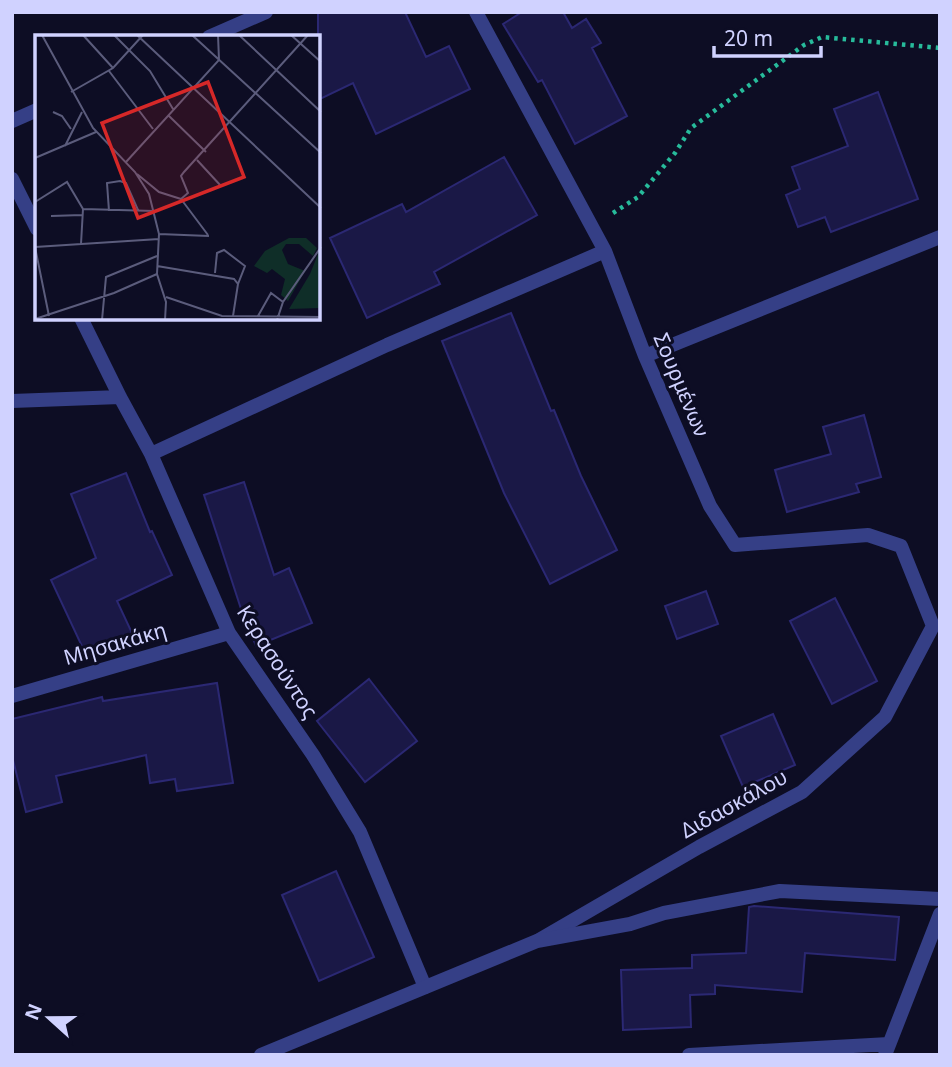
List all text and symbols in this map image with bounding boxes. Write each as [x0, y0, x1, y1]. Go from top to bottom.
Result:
scale bar [714, 14, 821, 58]
text: 20 m [724, 24, 773, 52]
inset map [35, 35, 320, 320]
street label: Σουρμένων [647, 328, 716, 441]
street label: Κερασούντος [231, 600, 325, 723]
street label: Μησακάκη [60, 615, 169, 671]
street label: Διδασκάλου [675, 762, 792, 844]
north arrow [14, 983, 84, 1053]
text: N [18, 1000, 48, 1024]

